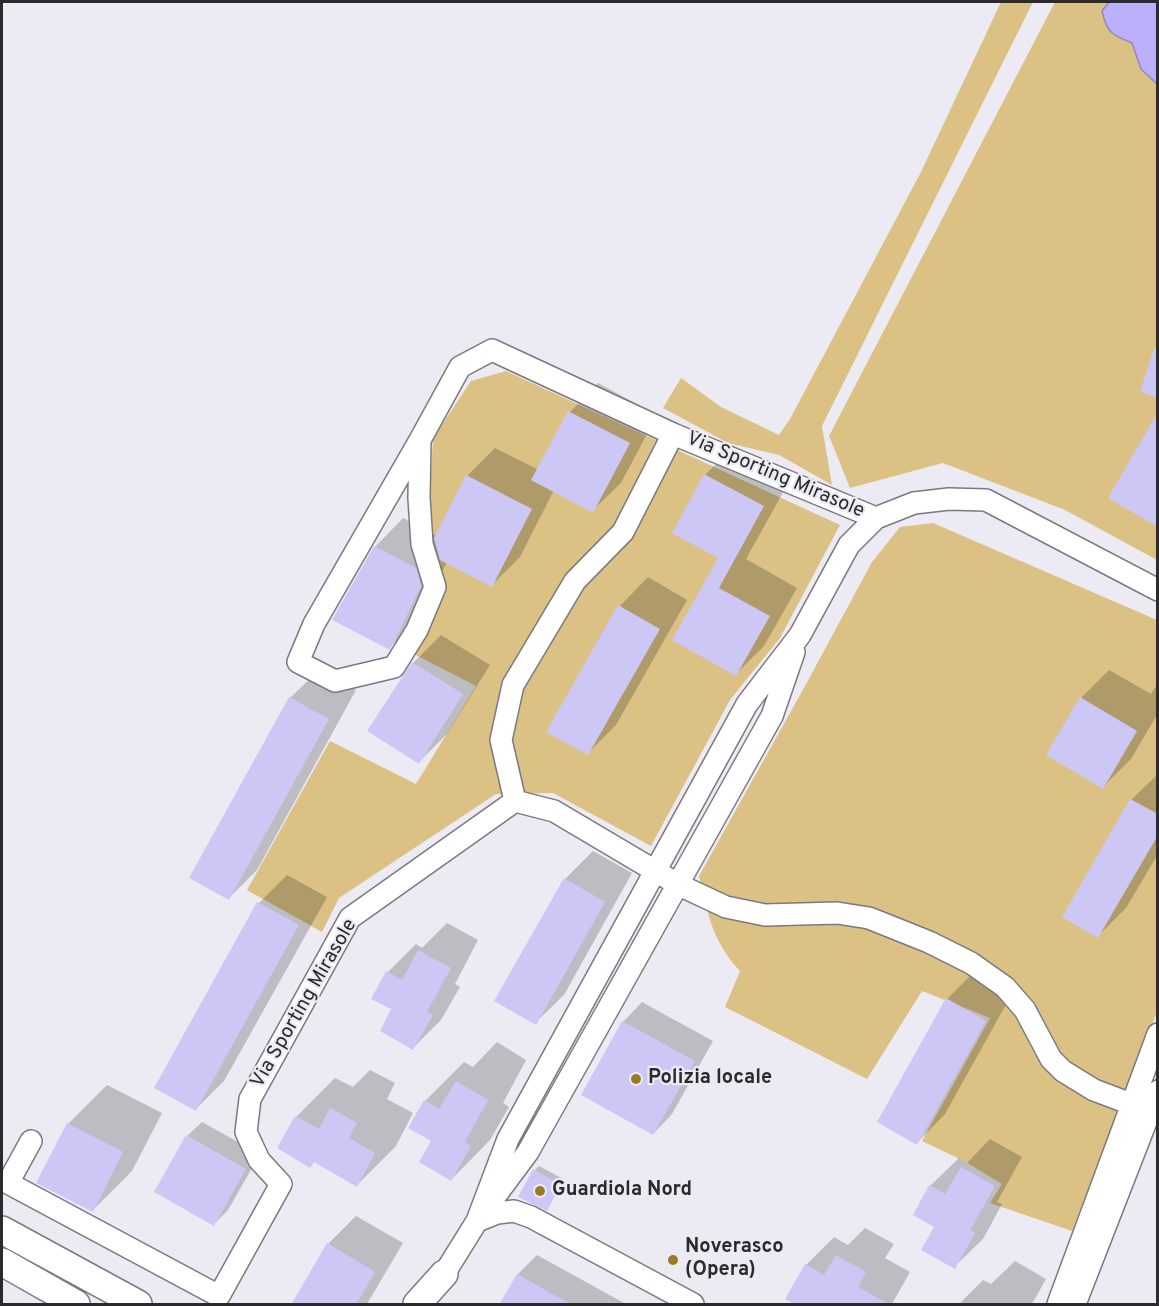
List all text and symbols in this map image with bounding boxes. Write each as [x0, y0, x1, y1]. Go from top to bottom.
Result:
street label: Via Sporting Mirasole [682, 428, 868, 524]
street label: Via Sporting Mirasole [247, 915, 363, 1093]
place label: Polizia locale [648, 1067, 772, 1091]
marker: Polizia locale [629, 1072, 643, 1086]
place label: Guardiola Nord [552, 1179, 692, 1203]
marker: Guardiola Nord [533, 1184, 547, 1198]
place label: Noverasco (Opera) [685, 1236, 784, 1283]
marker: Noverasco (Opera) [666, 1253, 680, 1267]

